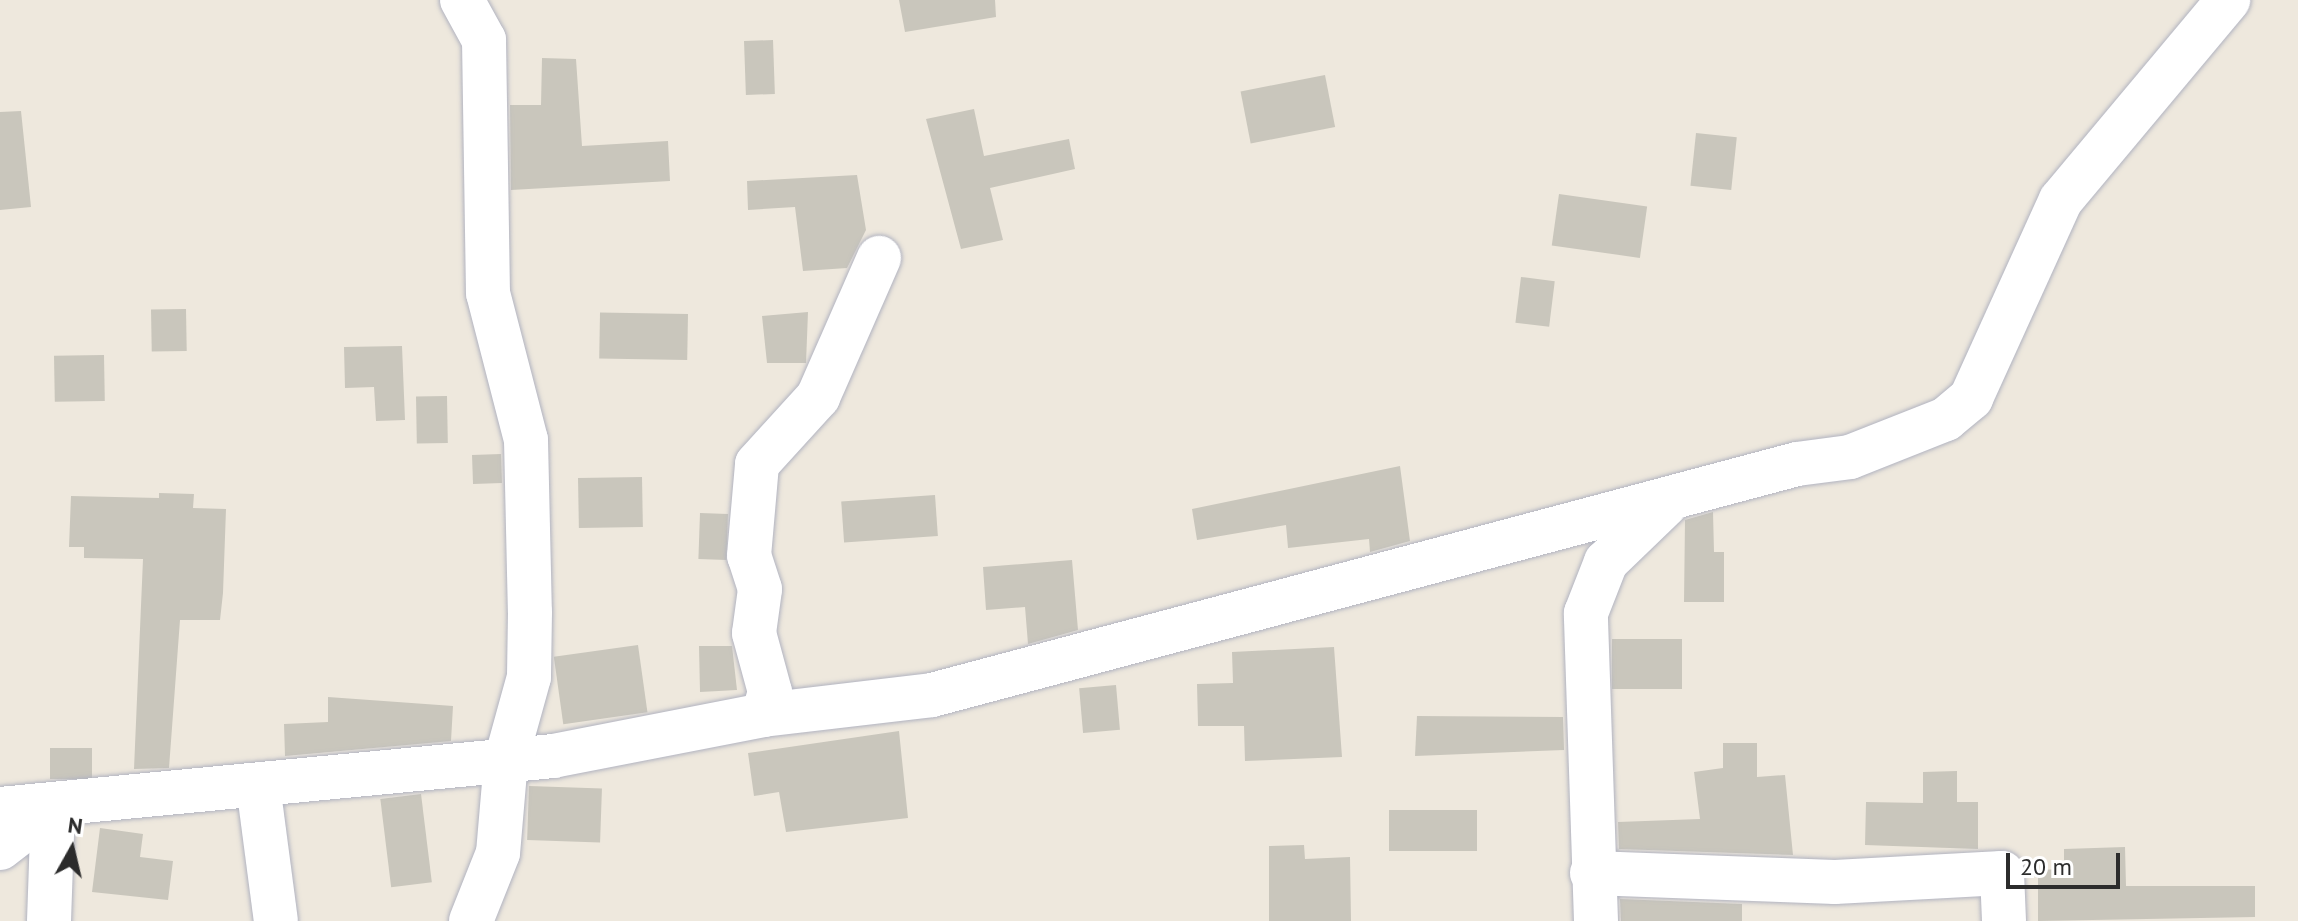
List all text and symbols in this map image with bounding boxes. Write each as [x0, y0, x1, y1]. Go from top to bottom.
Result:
north arrow [32, 809, 112, 889]
text: N [66, 810, 84, 840]
scale bar [2010, 837, 2124, 887]
text: 20 m [2020, 851, 2072, 882]

